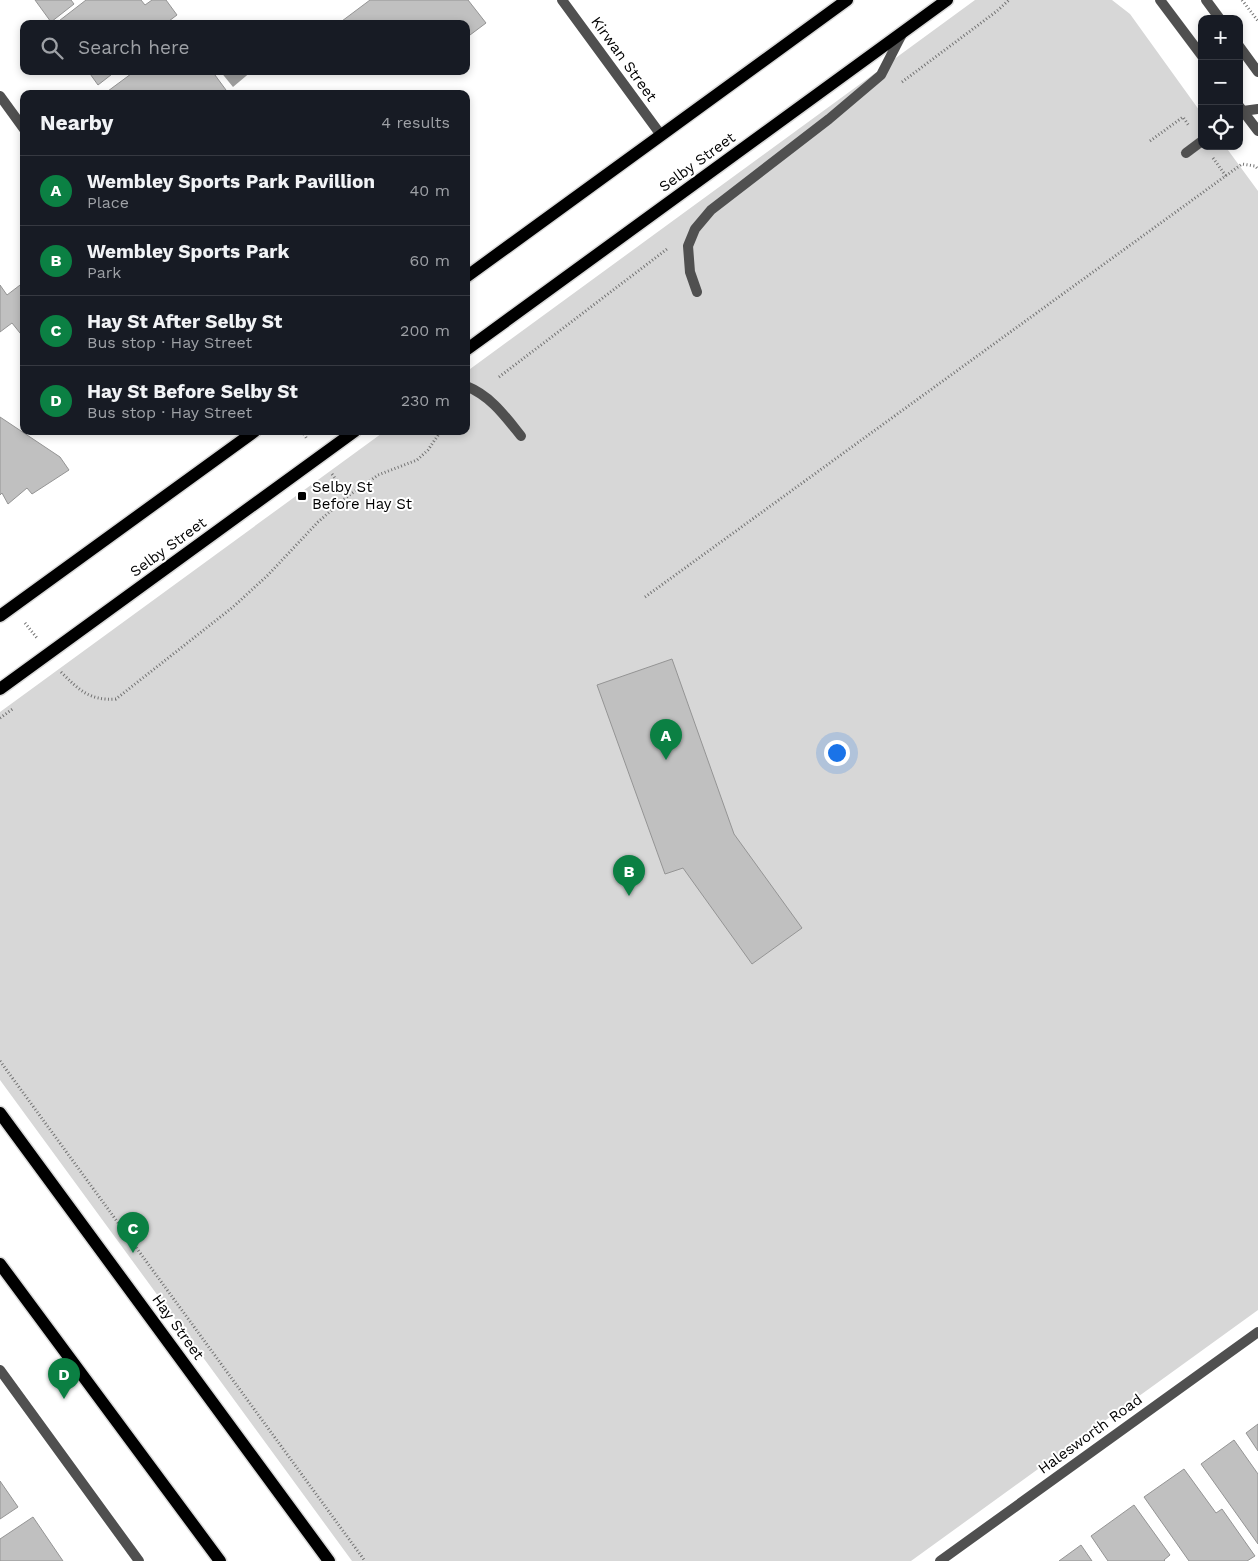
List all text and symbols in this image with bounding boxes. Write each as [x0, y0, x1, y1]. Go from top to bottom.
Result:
street label: Kirwan Street [587, 13, 661, 105]
map controls [1198, 15, 1243, 150]
button: + [1198, 15, 1243, 60]
search box [20, 20, 470, 75]
icon: search [38, 34, 66, 62]
text: Search here [78, 36, 189, 59]
button: − [1198, 60, 1243, 105]
button: locate [1198, 105, 1243, 150]
text: Nearby [40, 110, 113, 135]
text: 4 results [381, 113, 450, 132]
street label: Selby Street [655, 128, 739, 196]
text: Wembley Sports Park Pavillion [87, 170, 375, 193]
text: A [51, 181, 61, 200]
text: 40 m [410, 181, 450, 200]
text: Place [87, 193, 129, 212]
text: Wembley Sports Park [87, 240, 289, 263]
text: B [51, 251, 61, 270]
text: 60 m [410, 251, 450, 270]
text: Park [87, 263, 121, 282]
text: Hay St After Selby St [87, 310, 282, 333]
text: C [51, 321, 61, 340]
text: 200 m [400, 321, 450, 340]
text: Bus stop · Hay Street [87, 333, 252, 352]
text: Hay St Before Selby St [87, 380, 298, 403]
text: D [50, 391, 62, 410]
text: 230 m [401, 391, 450, 410]
text: Bus stop · Hay Street [87, 403, 252, 422]
place label: Selby St Before Hay St [312, 478, 413, 513]
marker: Selby St Before Hay St [296, 490, 308, 502]
street label: Selby Street [126, 513, 210, 581]
pin: A [650, 719, 682, 760]
your location [824, 740, 850, 766]
pin: B [613, 855, 645, 896]
pin: C [117, 1212, 149, 1253]
street label: Hay Street [148, 1291, 208, 1364]
pin: D [48, 1358, 80, 1399]
street label: Halesworth Road [1034, 1390, 1146, 1478]

